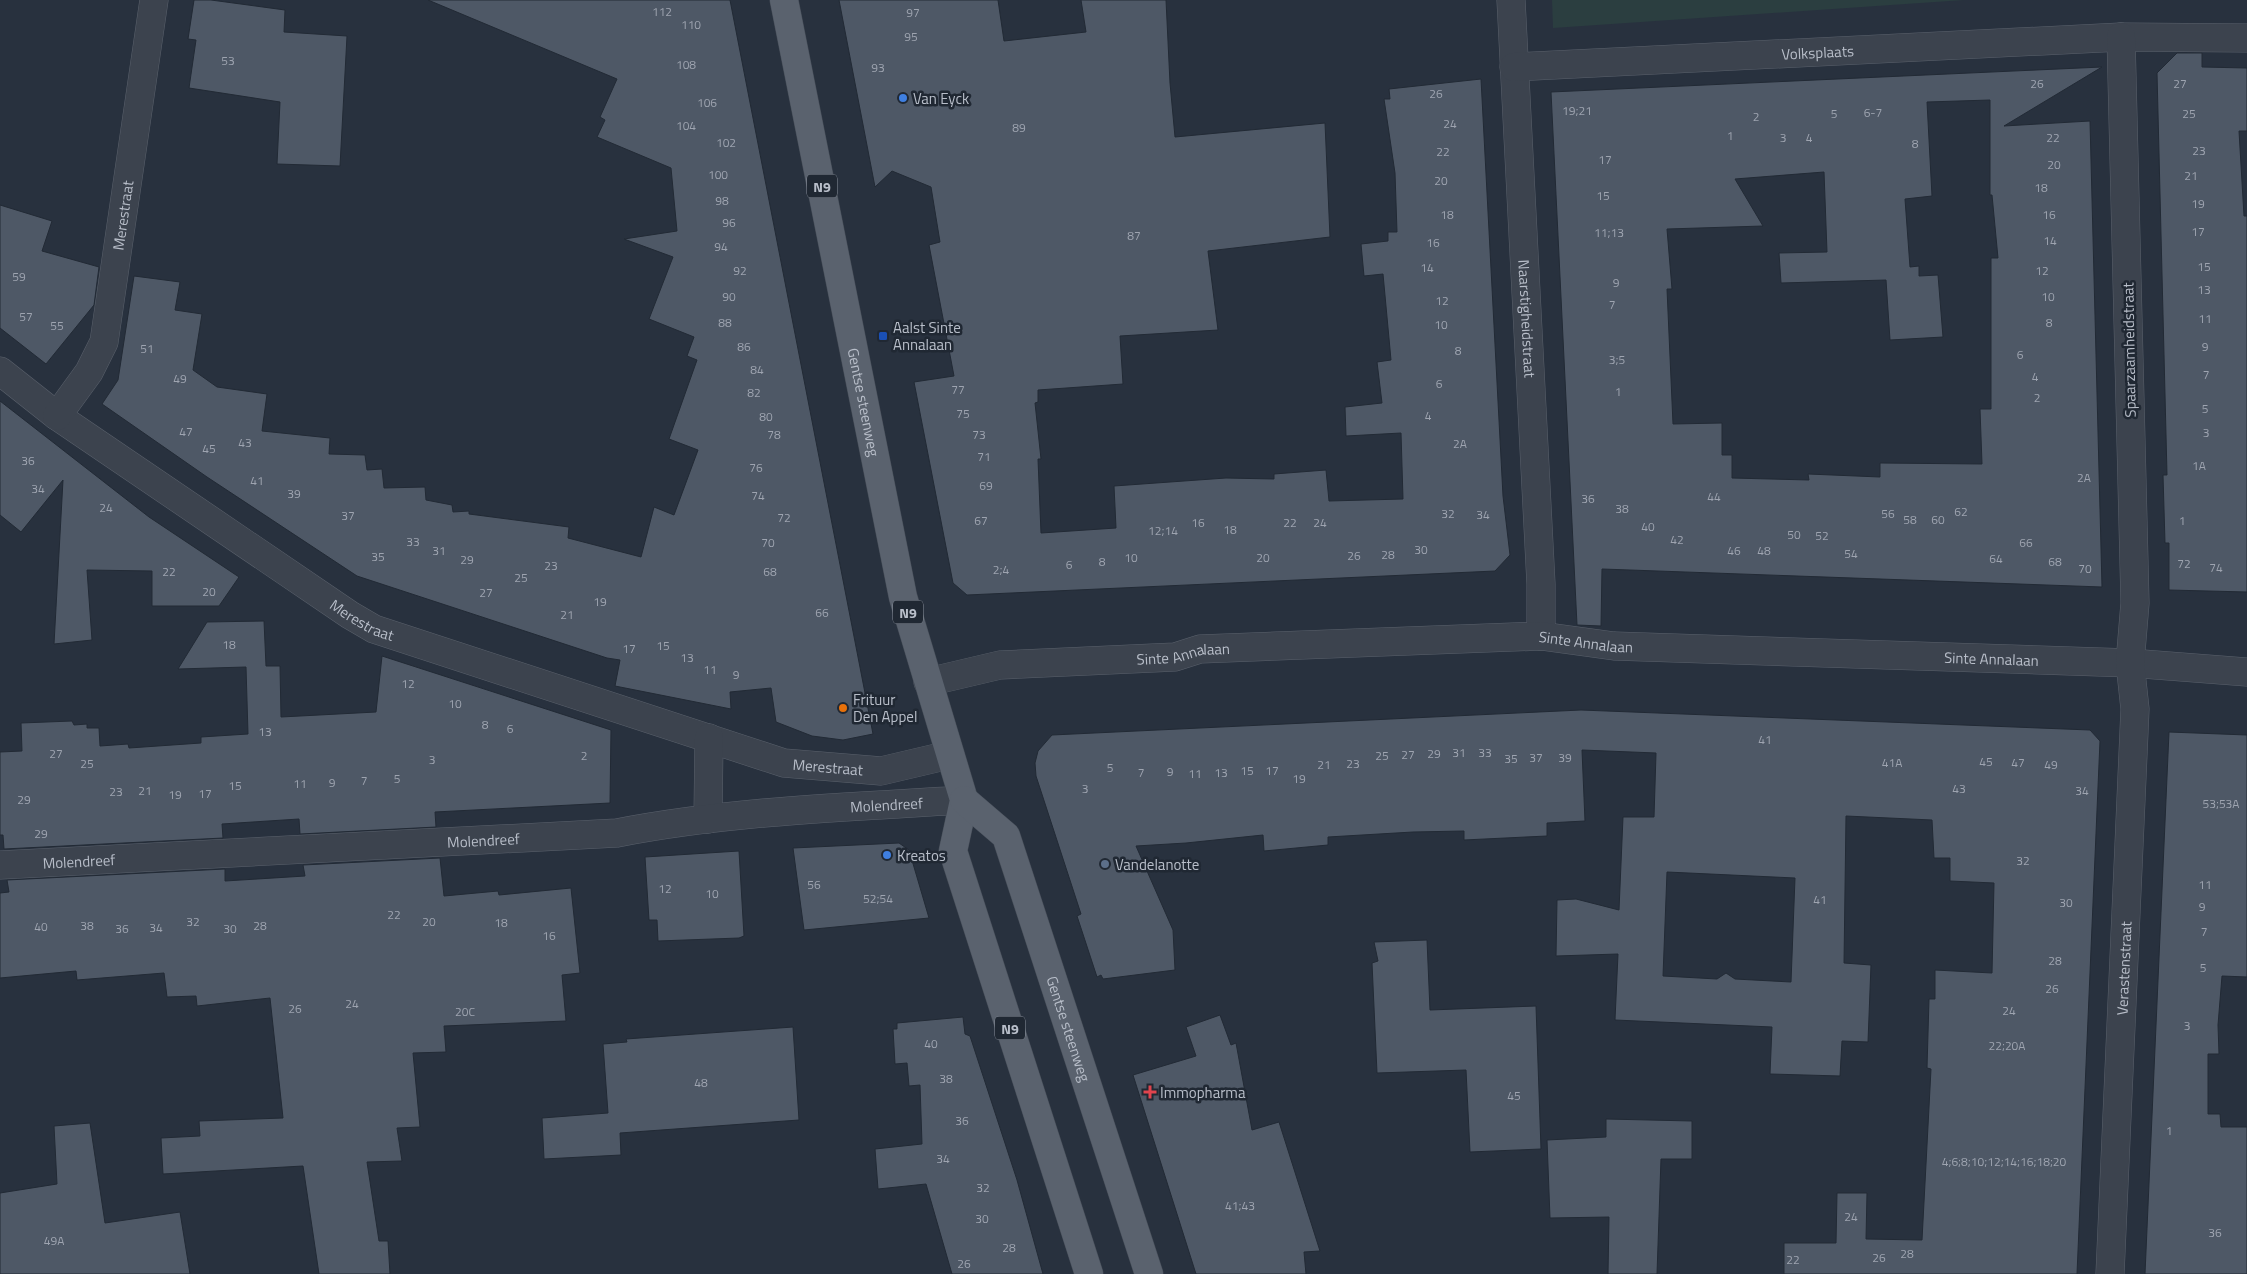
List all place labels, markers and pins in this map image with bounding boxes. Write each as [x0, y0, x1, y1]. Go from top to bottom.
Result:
place label: Van Eyck [913, 87, 969, 110]
marker: Van Eyck [897, 92, 909, 104]
place label: Aalst Sinte Annalaan [893, 316, 961, 356]
marker: Aalst Sinte Annalaan [877, 330, 889, 342]
place label: Frituur Den Appel [853, 688, 917, 728]
marker: Frituur Den Appel [837, 702, 849, 714]
place label: Kreatos [897, 844, 946, 867]
marker: Kreatos [881, 849, 893, 861]
place label: Vandelanotte [1115, 853, 1199, 876]
marker: Vandelanotte [1099, 858, 1111, 870]
place label: Immopharma [1160, 1081, 1246, 1104]
marker: Immopharma [1144, 1086, 1156, 1098]

